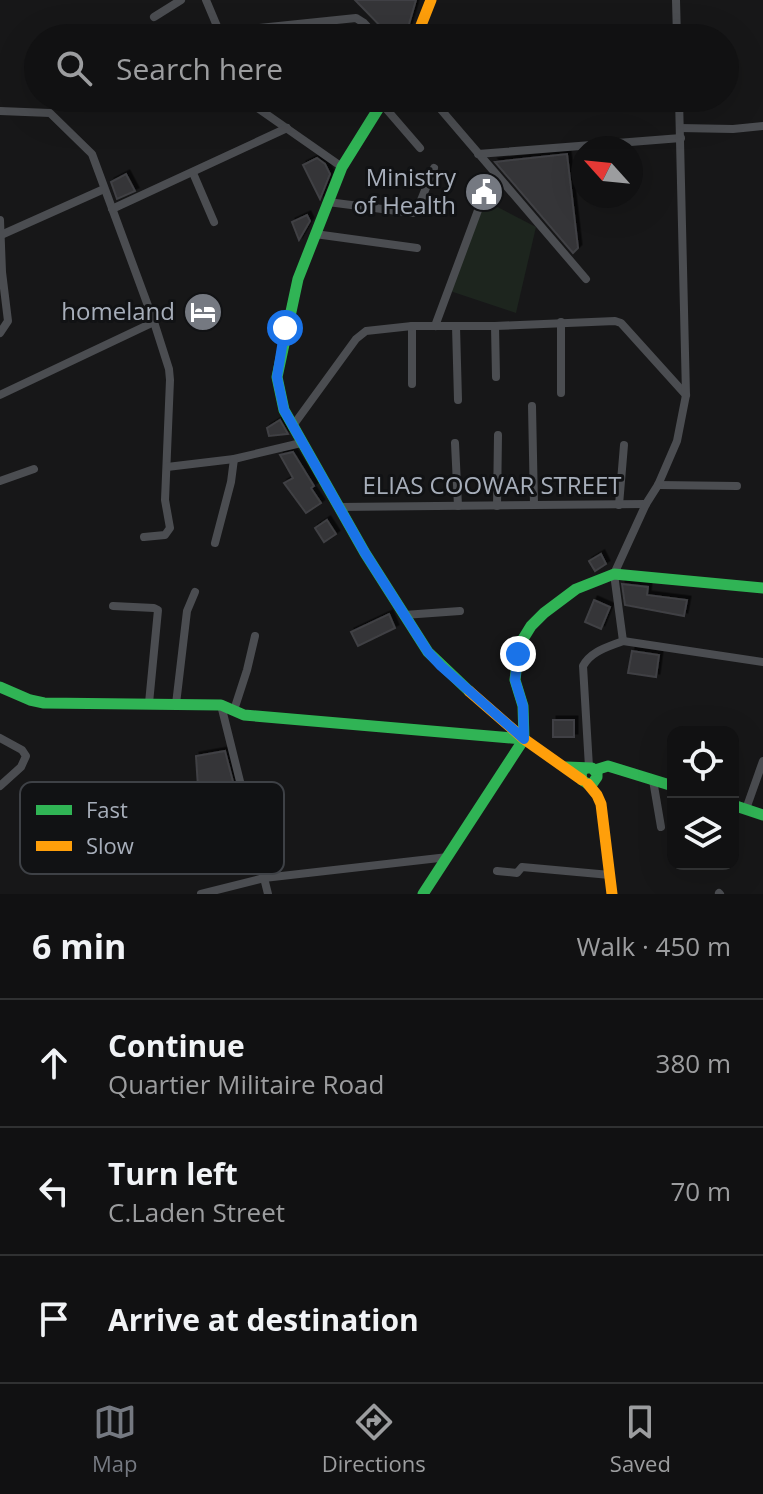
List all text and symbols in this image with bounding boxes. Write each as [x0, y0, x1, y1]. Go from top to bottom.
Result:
search box [24, 24, 739, 112]
icon: search [52, 46, 96, 90]
text: Search here [116, 48, 283, 89]
north arrow [571, 136, 643, 208]
place label: Ministry of Health [353, 160, 457, 221]
public building icon: Ministry of Health [463, 171, 505, 213]
hotel icon: homeland [182, 291, 224, 333]
place label: homeland [61, 294, 175, 327]
route start [267, 310, 303, 346]
street label: ELIAS COOWAR STREET [362, 468, 622, 501]
route end [500, 636, 536, 672]
map controls [667, 726, 739, 870]
button: locate [667, 726, 739, 798]
legend [20, 782, 284, 874]
text: Fast [86, 794, 128, 824]
button: layers [667, 798, 739, 870]
text: Slow [86, 830, 134, 860]
text: 6 min [32, 923, 126, 969]
text: Walk · 450 m [577, 928, 731, 964]
text: Continue [108, 1025, 245, 1066]
icon: ahead [32, 1041, 76, 1085]
text: 380 m [656, 1045, 731, 1081]
text: Quartier Militaire Road [108, 1066, 384, 1102]
text: Turn left [108, 1153, 238, 1194]
icon: left [32, 1169, 76, 1213]
text: 70 m [670, 1173, 731, 1209]
text: C.Laden Street [108, 1194, 285, 1230]
icon: arrive [32, 1297, 76, 1341]
text: Arrive at destination [108, 1299, 419, 1340]
tab: Map [92, 1400, 138, 1478]
tab: Directions [322, 1400, 426, 1478]
tab: Saved [610, 1400, 671, 1478]

